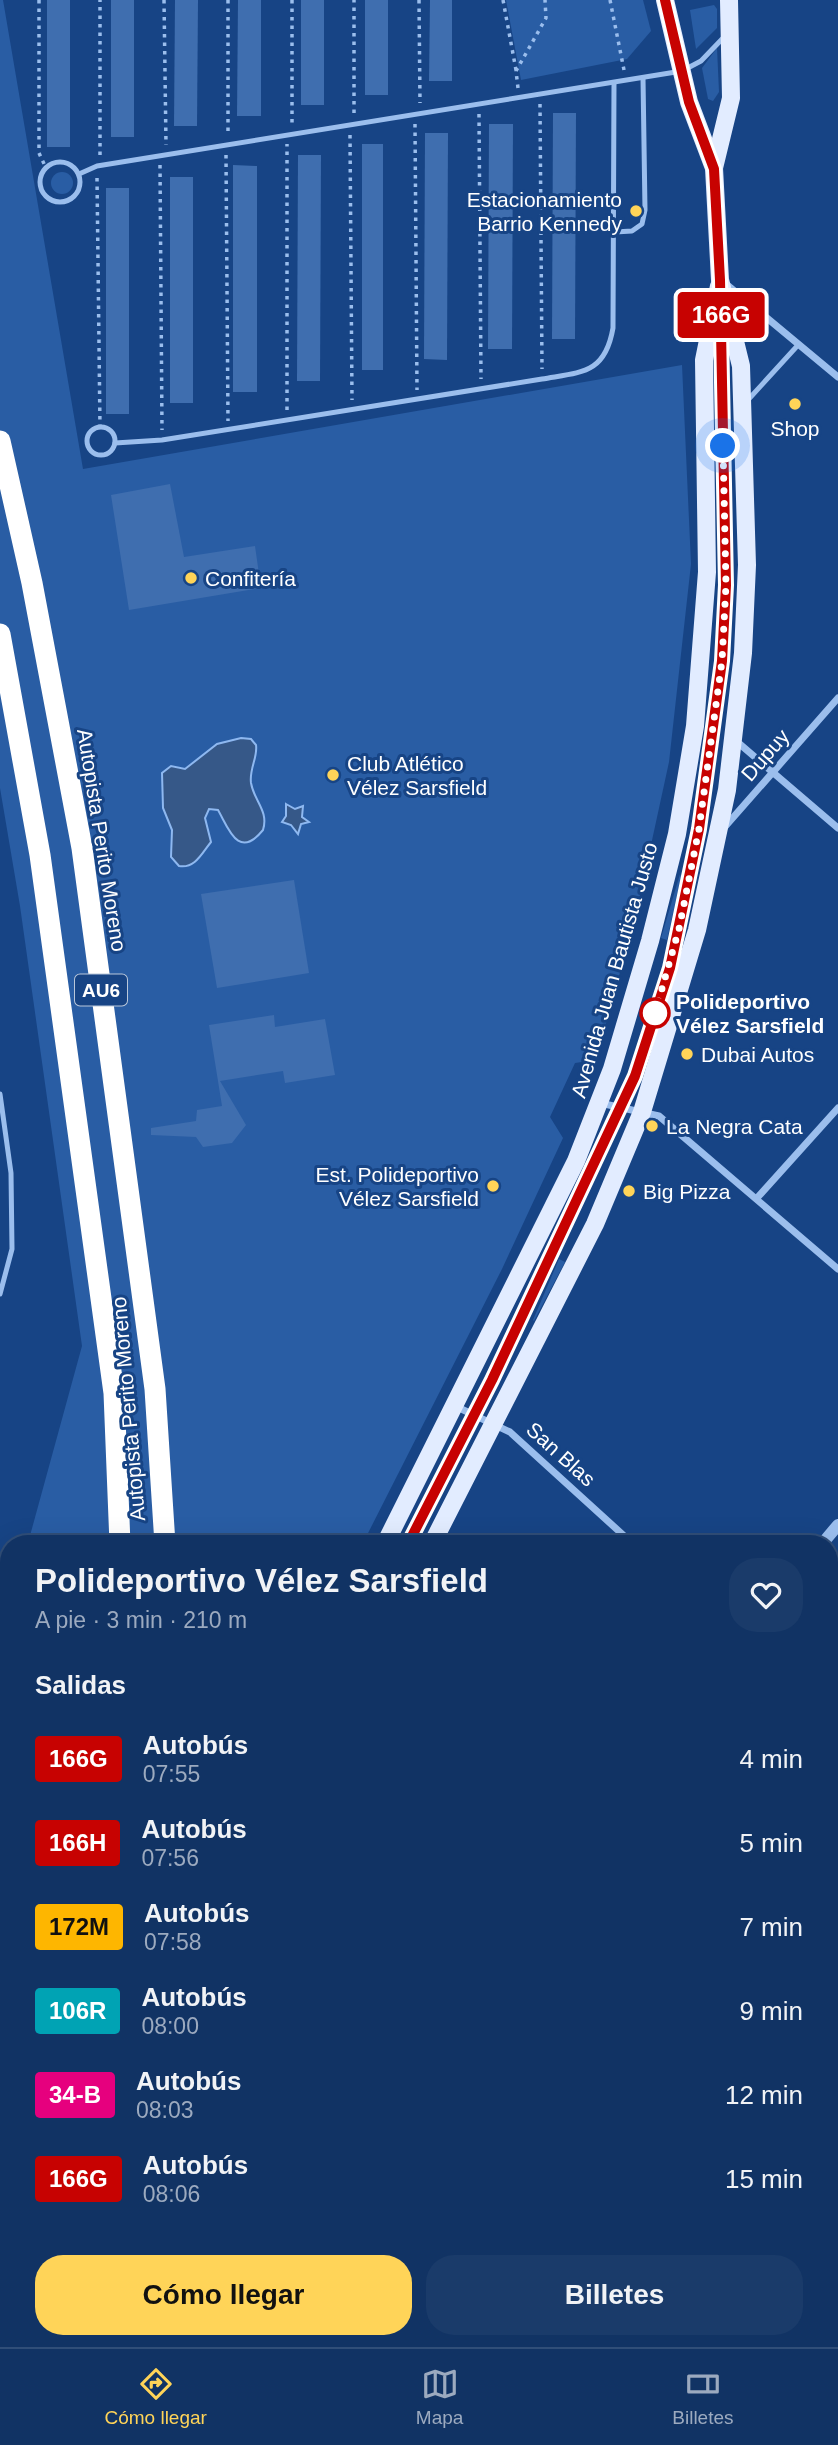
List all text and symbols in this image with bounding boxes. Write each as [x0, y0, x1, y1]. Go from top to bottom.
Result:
place label: Estacionamiento Barrio Kennedy [467, 188, 622, 235]
marker: Estacionamiento Barrio Kennedy [628, 203, 644, 219]
line badge: 166G [672, 292, 770, 338]
text: 166G [692, 301, 750, 328]
marker: Shop [787, 396, 803, 412]
place label: Shop [770, 417, 820, 440]
your location [705, 428, 740, 463]
place label: Confitería [205, 567, 296, 590]
marker: Confitería [183, 570, 199, 586]
street label: Dupuy [736, 724, 794, 785]
street label: Autopista Perito Moreno [73, 727, 131, 953]
place label: Club Atlético Vélez Sarsfield [347, 752, 487, 799]
marker: Club Atlético Vélez Sarsfield [325, 767, 341, 783]
street label: Avenida Juan Bautista Justo [566, 840, 662, 1100]
road number: AU6 [75, 974, 127, 1006]
place label: Polideportivo Vélez Sarsfield [676, 990, 824, 1037]
marker: Polideportivo Vélez Sarsfield [640, 998, 670, 1028]
place label: Dubai Autos [701, 1043, 814, 1066]
marker: Dubai Autos [679, 1046, 695, 1062]
place label: La Negra Cata [666, 1115, 803, 1138]
marker: La Negra Cata [644, 1118, 660, 1134]
place label: Est. Polideportivo Vélez Sarsfield [316, 1163, 479, 1210]
marker: Est. Polideportivo Vélez Sarsfield [485, 1178, 501, 1194]
place label: Big Pizza [643, 1180, 731, 1203]
marker: Big Pizza [621, 1183, 637, 1199]
street label: Autopista Perito Moreno [107, 1296, 149, 1522]
street label: San Blas [522, 1417, 600, 1491]
button: heart [729, 1558, 803, 1632]
text: Polideportivo Vélez Sarsfield [35, 1562, 488, 1599]
text: A pie · 3 min · 210 m [35, 1607, 247, 1633]
text: Salidas [35, 1670, 126, 1700]
text: Autobús [143, 1730, 248, 1760]
text: 4 min [739, 1744, 803, 1774]
text: 166G [49, 1745, 108, 1772]
text: 07:55 [143, 1761, 200, 1787]
text: Autobús [141, 1814, 247, 1844]
text: 5 min [739, 1828, 803, 1858]
text: 166H [49, 1829, 106, 1856]
text: 07:56 [141, 1845, 199, 1871]
text: Autobús [144, 1898, 249, 1928]
text: 7 min [739, 1912, 803, 1942]
text: 172M [49, 1913, 109, 1940]
text: 07:58 [144, 1929, 202, 1955]
text: Autobús [141, 1982, 247, 2012]
text: 9 min [739, 1996, 803, 2026]
text: 106R [49, 1997, 106, 2024]
text: 08:00 [141, 2013, 199, 2039]
text: Autobús [136, 2066, 241, 2096]
text: 12 min [725, 2080, 803, 2110]
text: 34-B [49, 2081, 101, 2108]
text: 08:03 [136, 2097, 194, 2123]
text: Autobús [143, 2150, 248, 2180]
text: 15 min [725, 2164, 803, 2194]
text: 166G [49, 2165, 108, 2192]
text: 08:06 [143, 2181, 200, 2207]
button: Cómo llegar [35, 2255, 412, 2335]
button: Billetes [426, 2255, 803, 2335]
tab: Cómo llegar [104, 2365, 207, 2429]
tab: Mapa [416, 2365, 463, 2429]
tab: Billetes [672, 2365, 734, 2429]

